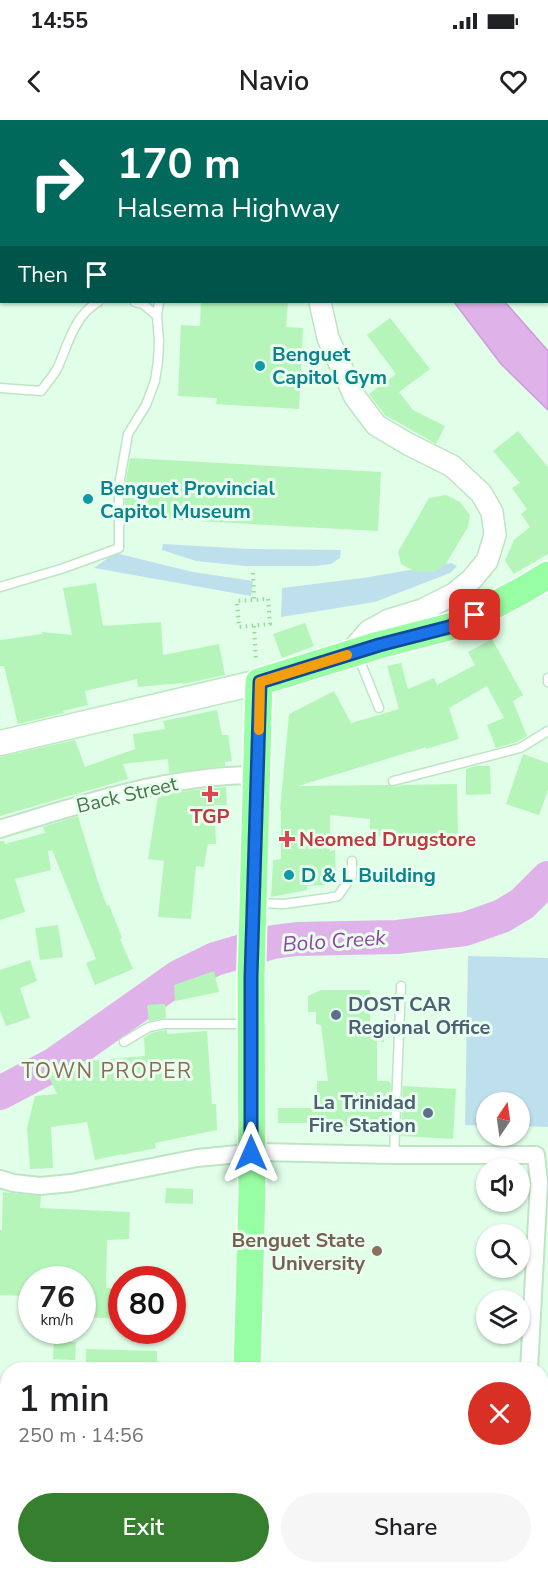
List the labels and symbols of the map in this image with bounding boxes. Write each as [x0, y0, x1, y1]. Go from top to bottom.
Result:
place label: Benguet Capitol Gym [272, 341, 387, 391]
marker: Benguet Capitol Gym [253, 359, 267, 373]
place label: Benguet Provincial Capitol Museum [100, 475, 275, 525]
marker: Benguet Provincial Capitol Museum [81, 492, 95, 506]
pin [449, 589, 500, 640]
street label: Back Street [74, 770, 181, 820]
marker: TGP [203, 787, 217, 801]
place label: TGP [190, 803, 230, 830]
place label: Neomed Drugstore [299, 826, 476, 853]
marker: Neomed Drugstore [280, 832, 294, 846]
place label: D & L Building [301, 862, 436, 889]
marker: D & L Building [282, 868, 296, 882]
water label: Bolo Creek [281, 923, 387, 959]
place label: DOST CAR Regional Office [348, 991, 490, 1041]
marker: DOST CAR Regional Office [329, 1008, 343, 1022]
district label: TOWN PROPER [22, 1057, 192, 1085]
place label: La Trinidad Fire Station [309, 1089, 416, 1139]
north arrow [476, 1092, 530, 1146]
marker: La Trinidad Fire Station [421, 1106, 435, 1120]
position arrow [219, 1121, 283, 1185]
place label: Benguet State University [232, 1227, 365, 1277]
marker: Benguet State University [370, 1244, 384, 1258]
speed limit sign: 80 [108, 1266, 186, 1344]

